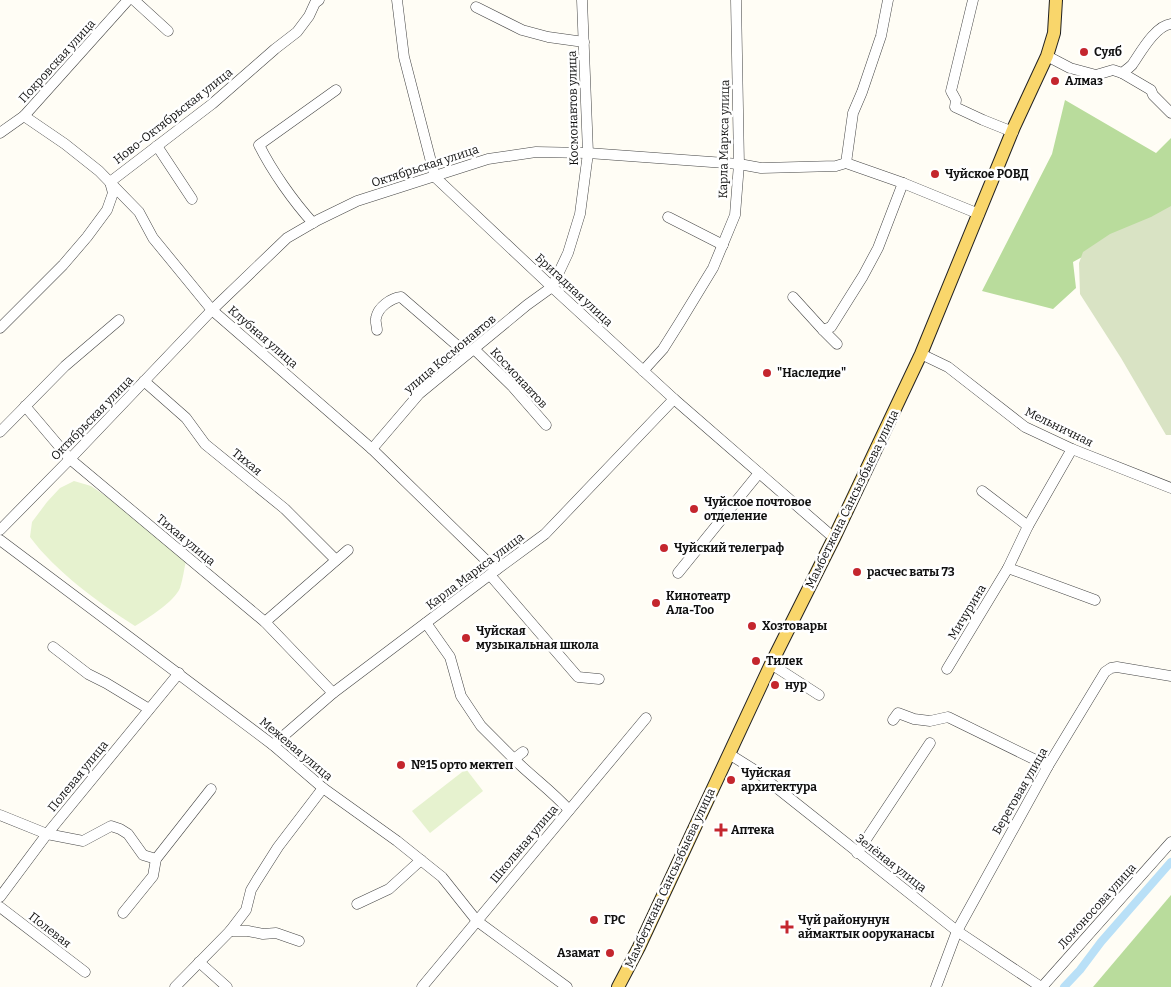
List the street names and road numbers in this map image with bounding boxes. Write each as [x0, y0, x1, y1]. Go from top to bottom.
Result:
street label: Покровская улица [16, 16, 98, 106]
street label: Космонавтов улица [565, 50, 581, 166]
street label: Ново-Октябрьская улица [111, 65, 236, 167]
street label: Карла Маркса улица [716, 79, 732, 199]
street label: Октябрьская улица [370, 142, 481, 190]
street label: Бригадная улица [532, 251, 616, 330]
street label: Клубная улица [225, 303, 301, 371]
street label: улица Космонавтов [401, 312, 499, 397]
street label: Космонавтов [488, 345, 551, 411]
street label: Октябрьская улица [48, 373, 136, 463]
street label: Мельничная [1023, 404, 1096, 450]
street label: Мамбетжана Сансызбыева улица [803, 407, 902, 590]
street label: Тихая [229, 446, 265, 478]
street label: Тихая улица [154, 512, 218, 569]
street label: Карла Маркса улица [423, 529, 527, 612]
street label: Мичурина [945, 582, 989, 642]
street label: Межевая улица [257, 714, 336, 784]
street label: Полевая улица [45, 737, 111, 814]
street label: Береговая улица [989, 745, 1051, 837]
street label: Мамбетжана Сансызбыева улица [622, 786, 718, 970]
street label: Школьная улица [487, 802, 561, 886]
street label: Зелёная улица [853, 831, 929, 895]
street label: Ломоносова улица [1055, 860, 1139, 952]
street label: Полевая [26, 909, 74, 951]

